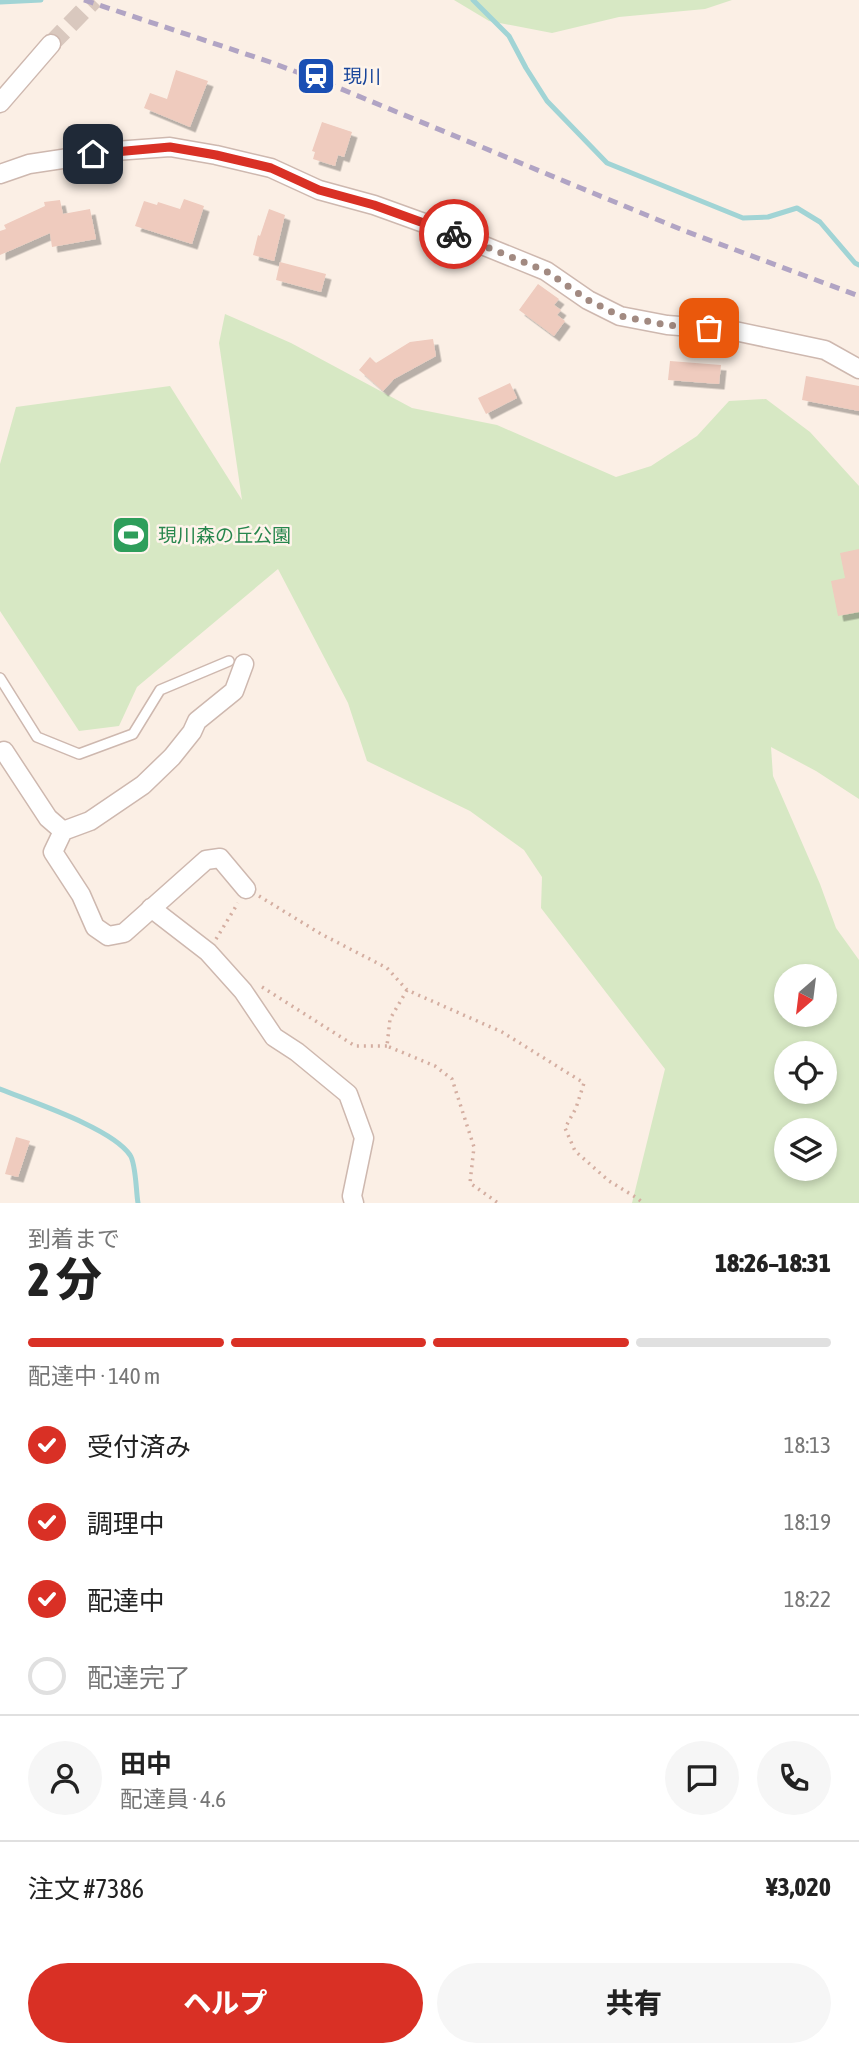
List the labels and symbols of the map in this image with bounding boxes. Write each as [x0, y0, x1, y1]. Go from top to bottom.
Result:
station icon: 現川 [295, 55, 337, 97]
place label: 現川 [343, 65, 381, 87]
pin [63, 124, 123, 184]
courier [419, 199, 489, 269]
pin [679, 298, 739, 358]
sports icon: 現川森の丘公園 [110, 514, 152, 556]
place label: 現川森の丘公園 [158, 524, 291, 546]
north arrow [774, 964, 836, 1027]

